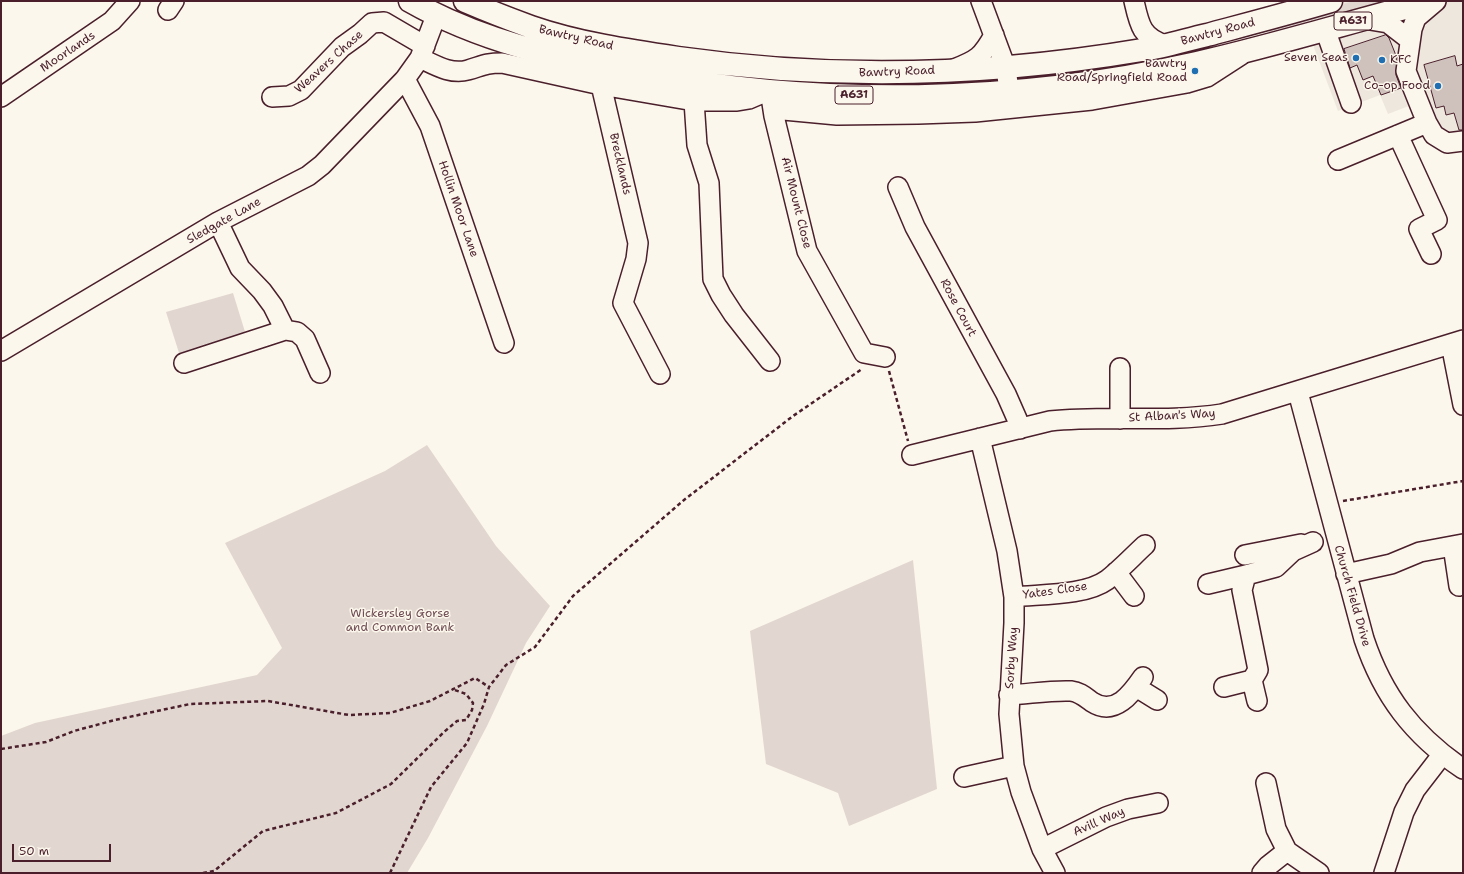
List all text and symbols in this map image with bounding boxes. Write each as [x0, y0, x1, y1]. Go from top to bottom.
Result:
road number: A631 [1334, 12, 1372, 30]
street label: Bawtry Road [1179, 15, 1257, 49]
street label: Bawtry Road [537, 22, 615, 54]
street label: Weavers Chase [292, 27, 366, 97]
street label: Moorlands [38, 28, 98, 76]
place label: Seven Seas [1284, 51, 1348, 65]
marker: Seven Seas [1351, 53, 1361, 63]
place label: KFC [1390, 53, 1411, 67]
marker: KFC [1377, 55, 1387, 65]
place label: Bawtry Road/Springfield Road [1057, 57, 1187, 85]
street label: Bawtry Road [859, 63, 935, 81]
marker: Bawtry Road/Springfield Road [1190, 66, 1200, 76]
place label: Co-op Food [1364, 79, 1430, 93]
marker: Co-op Food [1433, 81, 1443, 91]
road number: A631 [835, 86, 873, 104]
street label: Brecklands [606, 132, 634, 196]
street label: Air Mount Close [778, 156, 814, 250]
street label: Hollin Moor Lane [435, 159, 481, 259]
street label: Sledgate Lane [184, 195, 264, 247]
street label: Rose Court [937, 277, 979, 339]
street label: St Alban's Way [1128, 407, 1216, 425]
street label: Church Field Drive [1331, 544, 1373, 648]
street label: Yates Close [1022, 579, 1088, 603]
park label: Wickersley Gorse and Common Bank [346, 607, 454, 635]
street label: Sorby Way [1003, 626, 1021, 690]
street label: Avill Way [1071, 804, 1127, 840]
scale bar [14, 836, 113, 862]
text: 50 m [19, 843, 49, 859]

